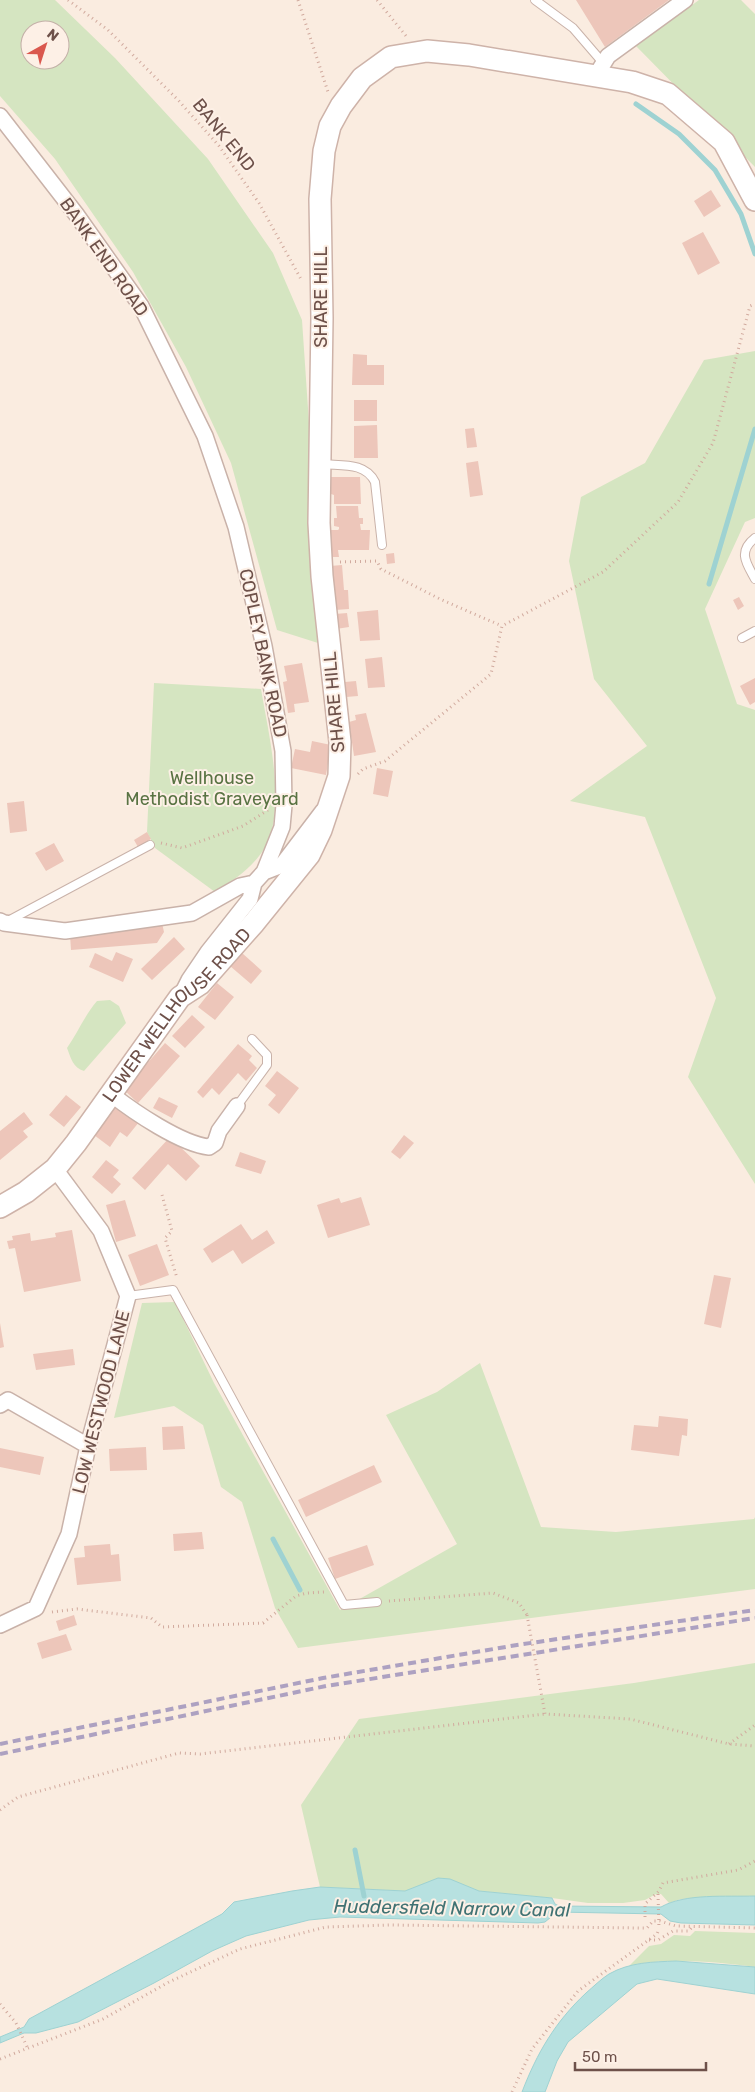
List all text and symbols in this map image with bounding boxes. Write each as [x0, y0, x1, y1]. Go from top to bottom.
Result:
north arrow [20, 20, 70, 70]
text: N [44, 26, 62, 45]
street label: BANK END [188, 94, 260, 176]
street label: BANK END ROAD [55, 193, 153, 321]
street label: SHARE HILL [310, 246, 332, 348]
street label: COPLEY BANK ROAD [234, 567, 292, 739]
street label: SHARE HILL [319, 651, 349, 753]
park label: Wellhouse Methodist Graveyard [125, 767, 299, 810]
street label: LOWER WELLHOUSE ROAD [98, 923, 255, 1106]
street label: LOW WESTWOOD LANE [68, 1308, 134, 1496]
water label: Huddersfield Narrow Canal [333, 1894, 571, 1922]
scale bar [575, 2040, 706, 2072]
text: 50 m [582, 2048, 617, 2066]

